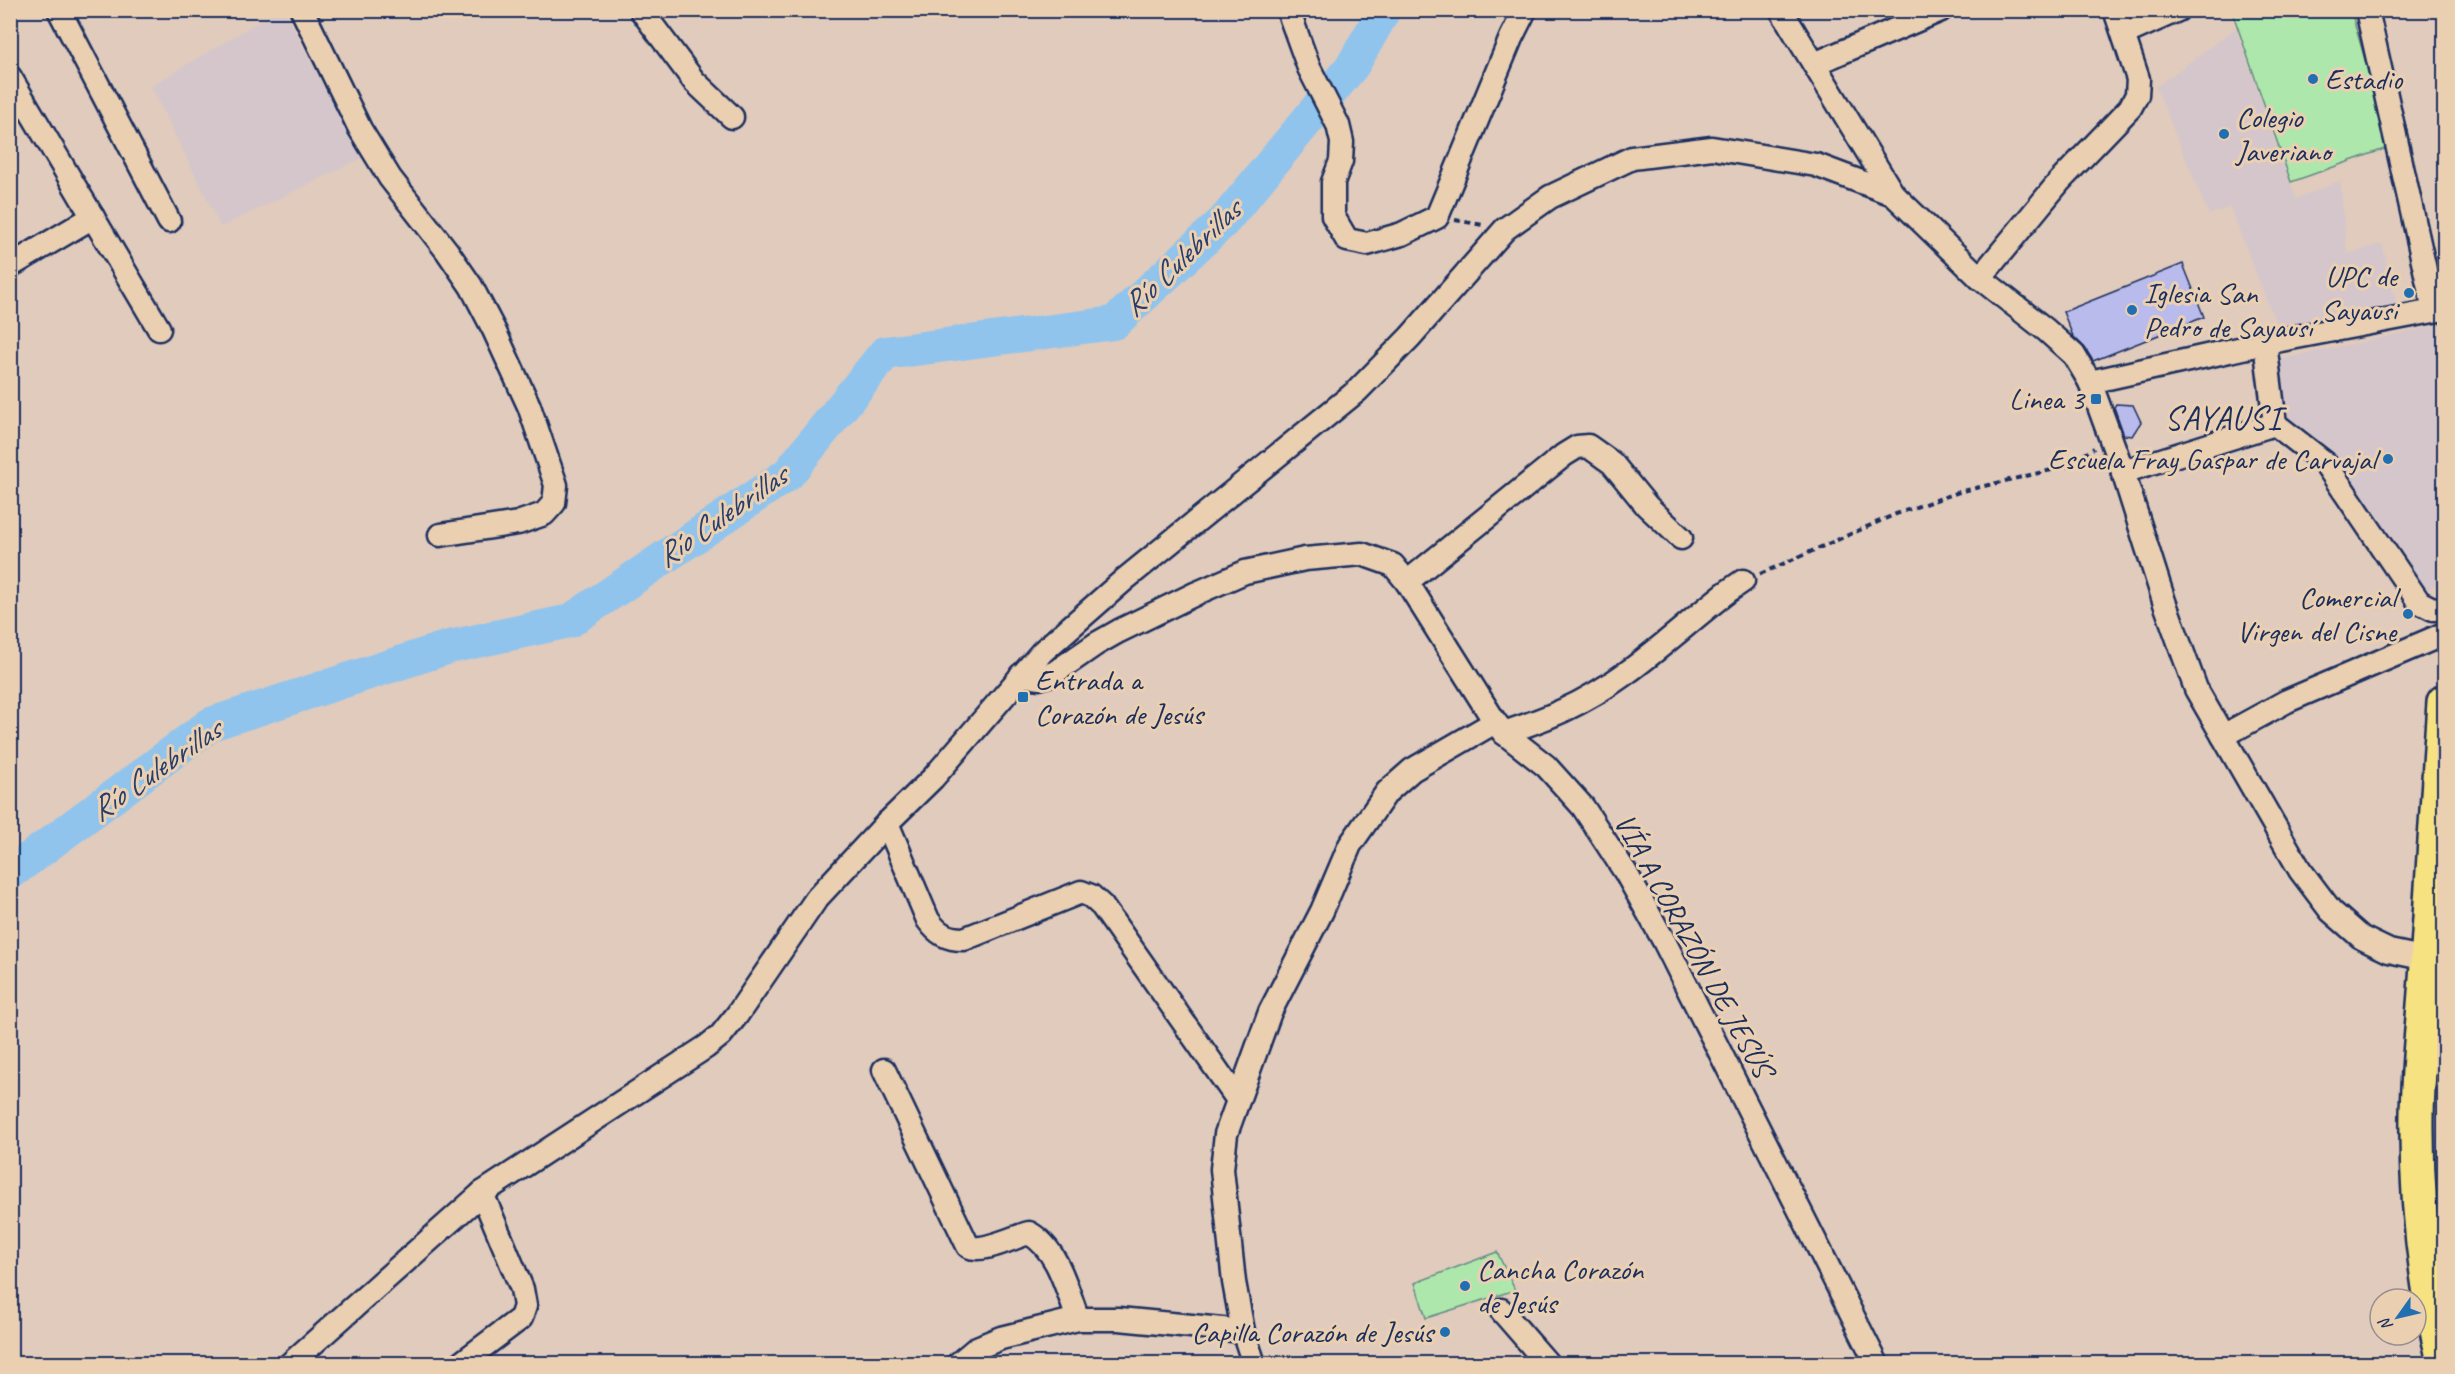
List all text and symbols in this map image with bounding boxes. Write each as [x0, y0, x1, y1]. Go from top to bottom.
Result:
place label: Estadio [2325, 60, 2404, 98]
marker: Estadio [2306, 72, 2320, 86]
place label: Colegio Javeriano [2234, 98, 2334, 170]
marker: Colegio Javeriano [2217, 127, 2231, 141]
water label: Río Culebrillas [1112, 187, 1253, 325]
place label: UPC de Sayausi [2321, 257, 2400, 329]
place label: Iglesia San Pedro de Sayausí [2144, 274, 2319, 346]
marker: UPC de Sayausi [2402, 286, 2416, 300]
marker: Iglesia San Pedro de Sayausí [2125, 303, 2139, 317]
place label: Linea 3 [2009, 380, 2087, 418]
marker: Linea 3 [2089, 392, 2103, 406]
district label: SAYAUSI [2164, 397, 2287, 439]
place label: Escuela Fray Gaspar de Carvajal [2048, 440, 2381, 478]
marker: Escuela Fray Gaspar de Carvajal [2381, 452, 2395, 466]
water label: Río Culebrillas [647, 453, 799, 576]
place label: Comercial Virgen del Cisne [2237, 578, 2401, 650]
marker: Comercial Virgen del Cisne [2401, 607, 2415, 621]
place label: Entrada a Corazón de Jesús [1035, 661, 1205, 733]
marker: Entrada a Corazón de Jesús [1016, 690, 1030, 704]
water label: Río Culebrillas [81, 707, 233, 830]
street label: VÍA A CORAZÓN DE JESÚS [1606, 807, 1785, 1088]
place label: Cancha Corazón de Jesús [1477, 1250, 1645, 1322]
marker: Cancha Corazón de Jesús [1458, 1279, 1472, 1293]
north arrow [2368, 1287, 2428, 1347]
place label: Capilla Corazón de Jesús [1191, 1313, 1436, 1351]
text: N [2374, 1313, 2397, 1335]
marker: Capilla Corazón de Jesús [1438, 1325, 1452, 1339]

